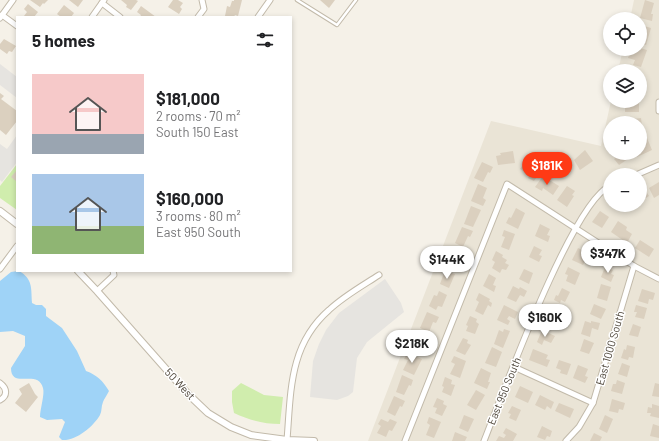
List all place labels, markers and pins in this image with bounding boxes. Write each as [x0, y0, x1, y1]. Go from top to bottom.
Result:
pin: $181K [519, 152, 575, 186]
pin: $347K [580, 240, 636, 274]
pin: $144K [419, 246, 475, 280]
pin: $160K [517, 304, 573, 338]
pin: $218K [384, 330, 440, 364]

